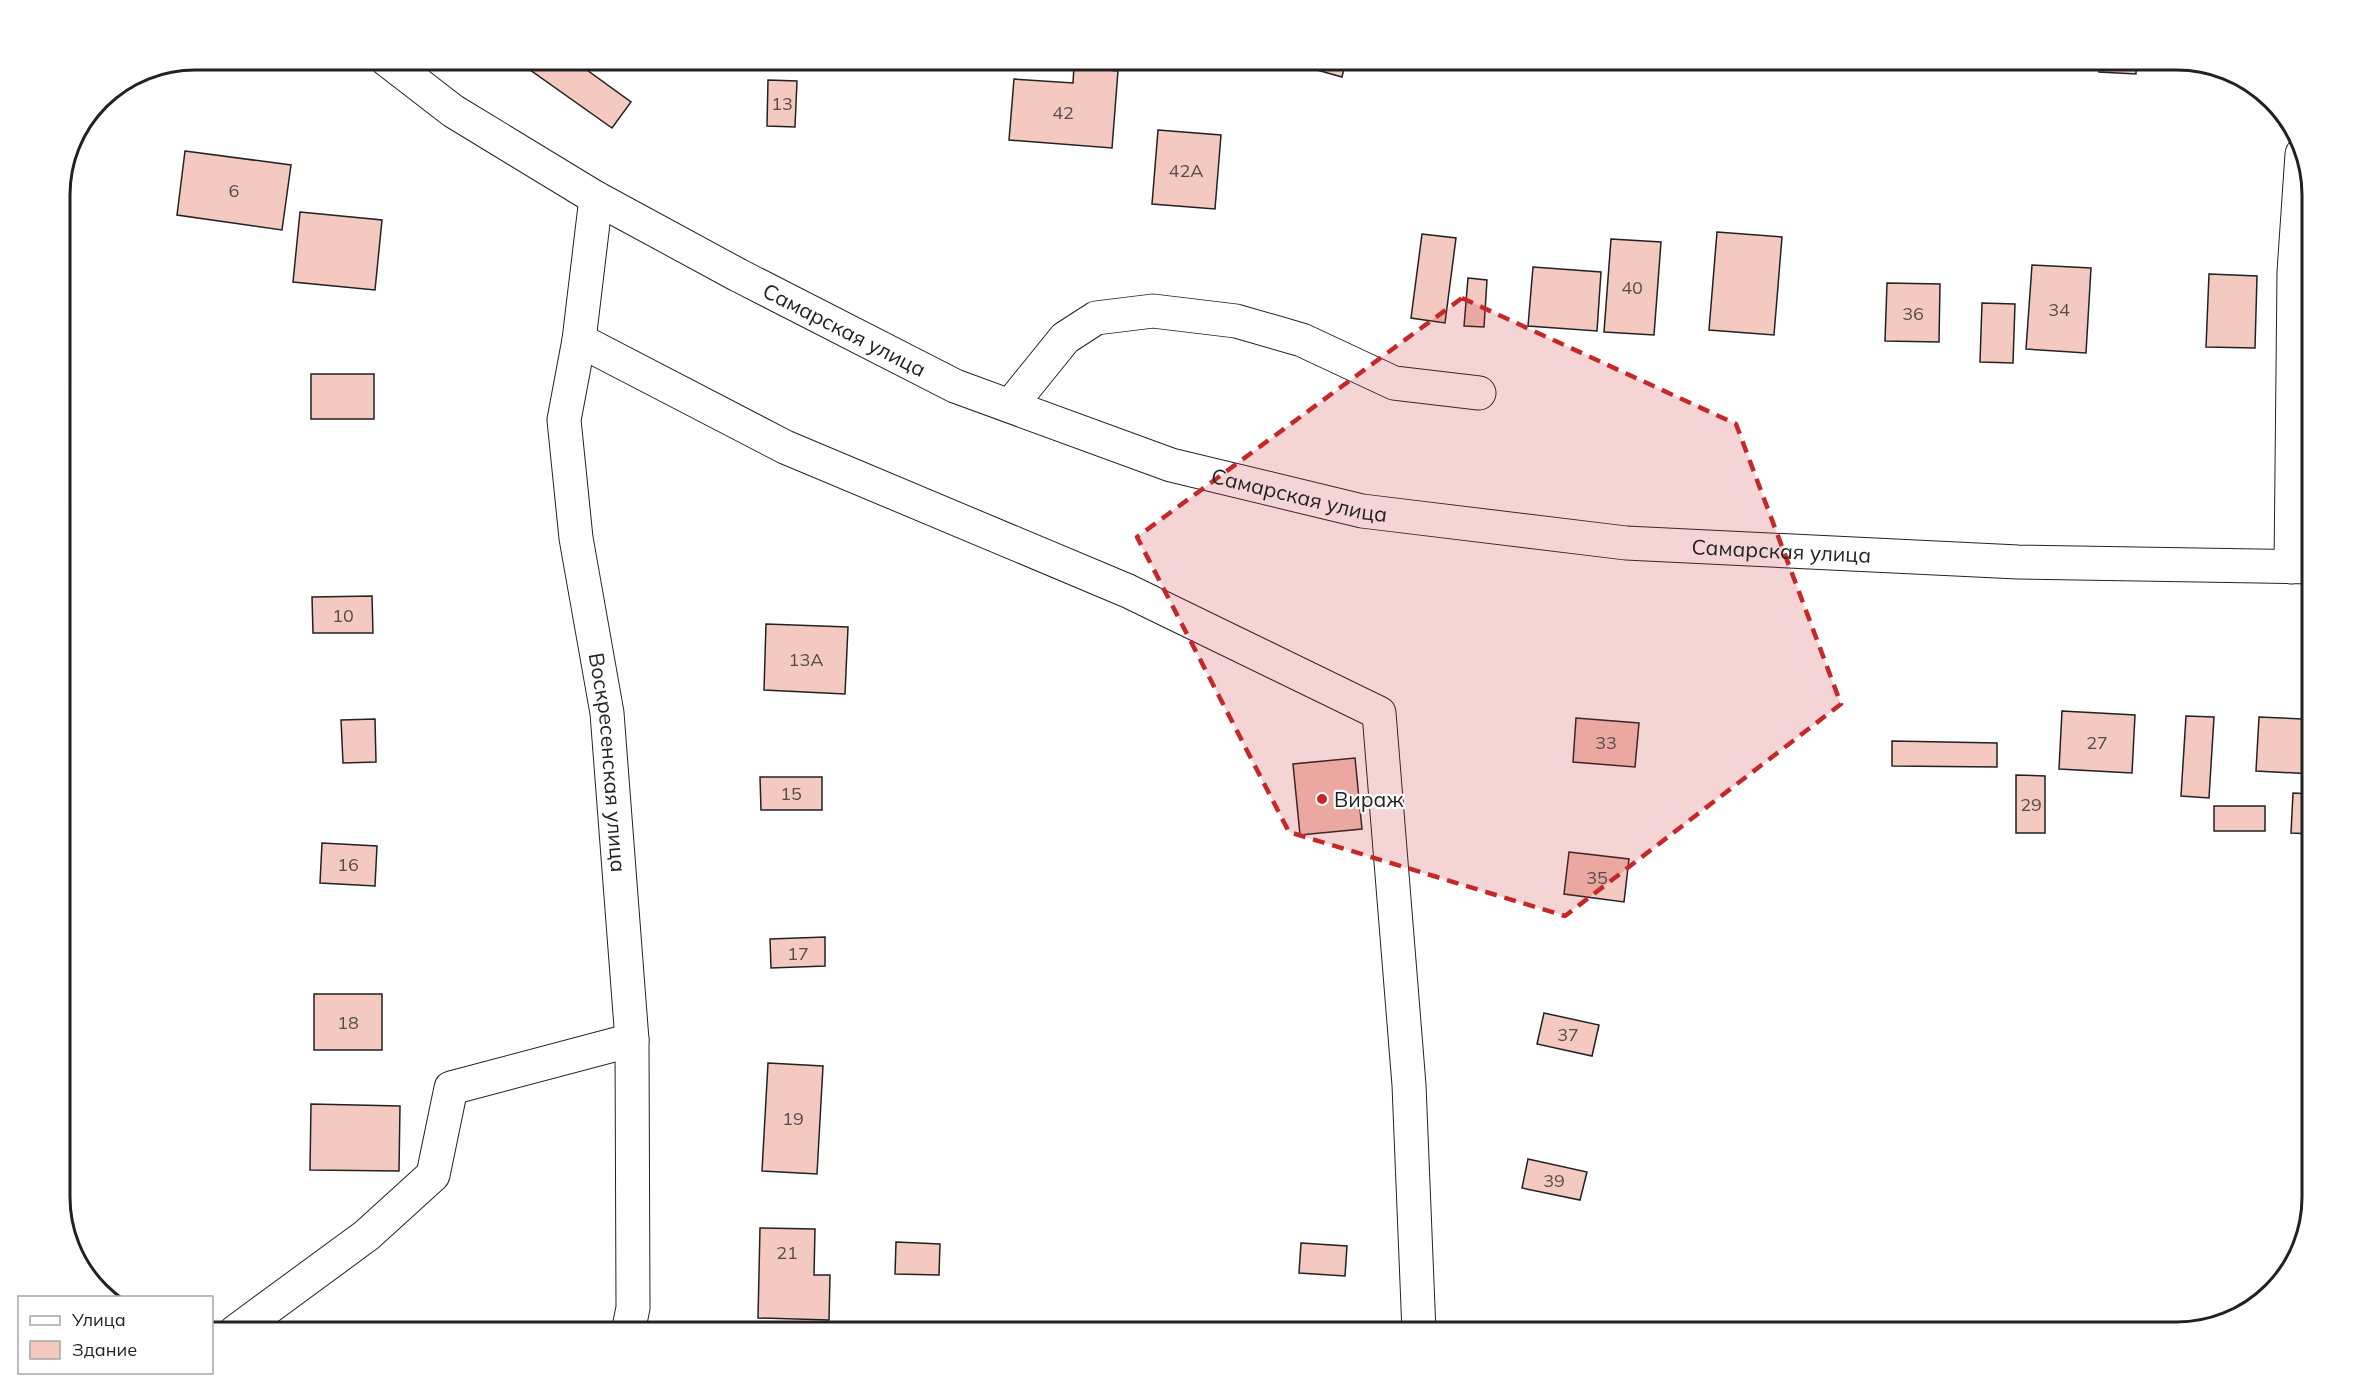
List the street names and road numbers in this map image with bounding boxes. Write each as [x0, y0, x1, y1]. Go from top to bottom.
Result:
street label: Самарская улица [759, 277, 930, 382]
street label: Самарская улица [1209, 462, 1389, 527]
street label: Самарская улица [1691, 533, 1872, 568]
street label: Воскресенская улица [584, 651, 632, 873]

